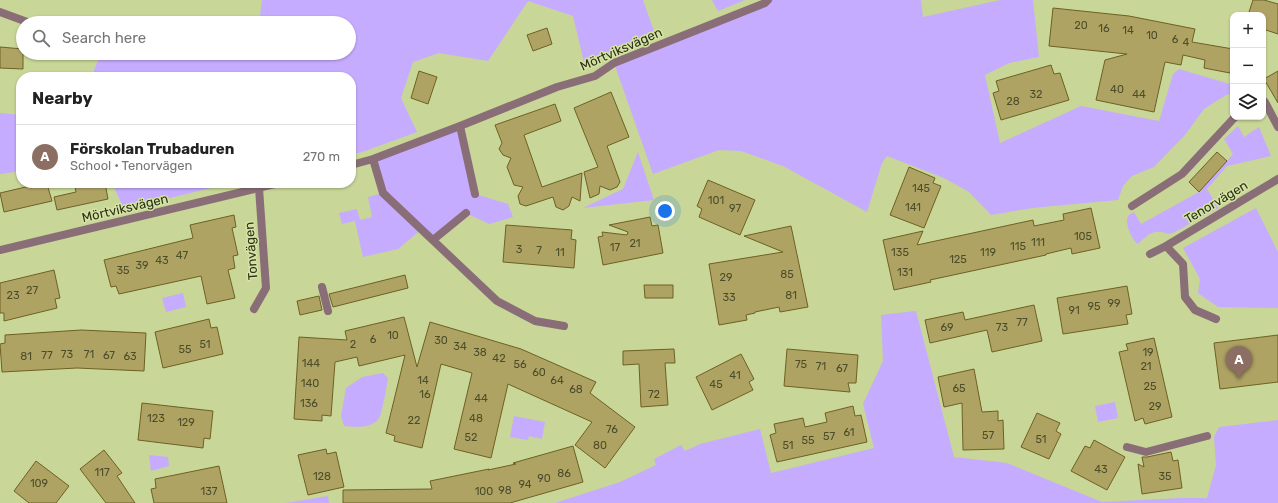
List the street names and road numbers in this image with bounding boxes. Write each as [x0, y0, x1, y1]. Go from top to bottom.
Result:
street label: Mörtviksvägen [578, 24, 665, 75]
street label: Tenorvägen [1182, 177, 1251, 228]
street label: Mörtviksvägen [80, 191, 170, 226]
street label: Tonvägen [241, 221, 262, 281]

